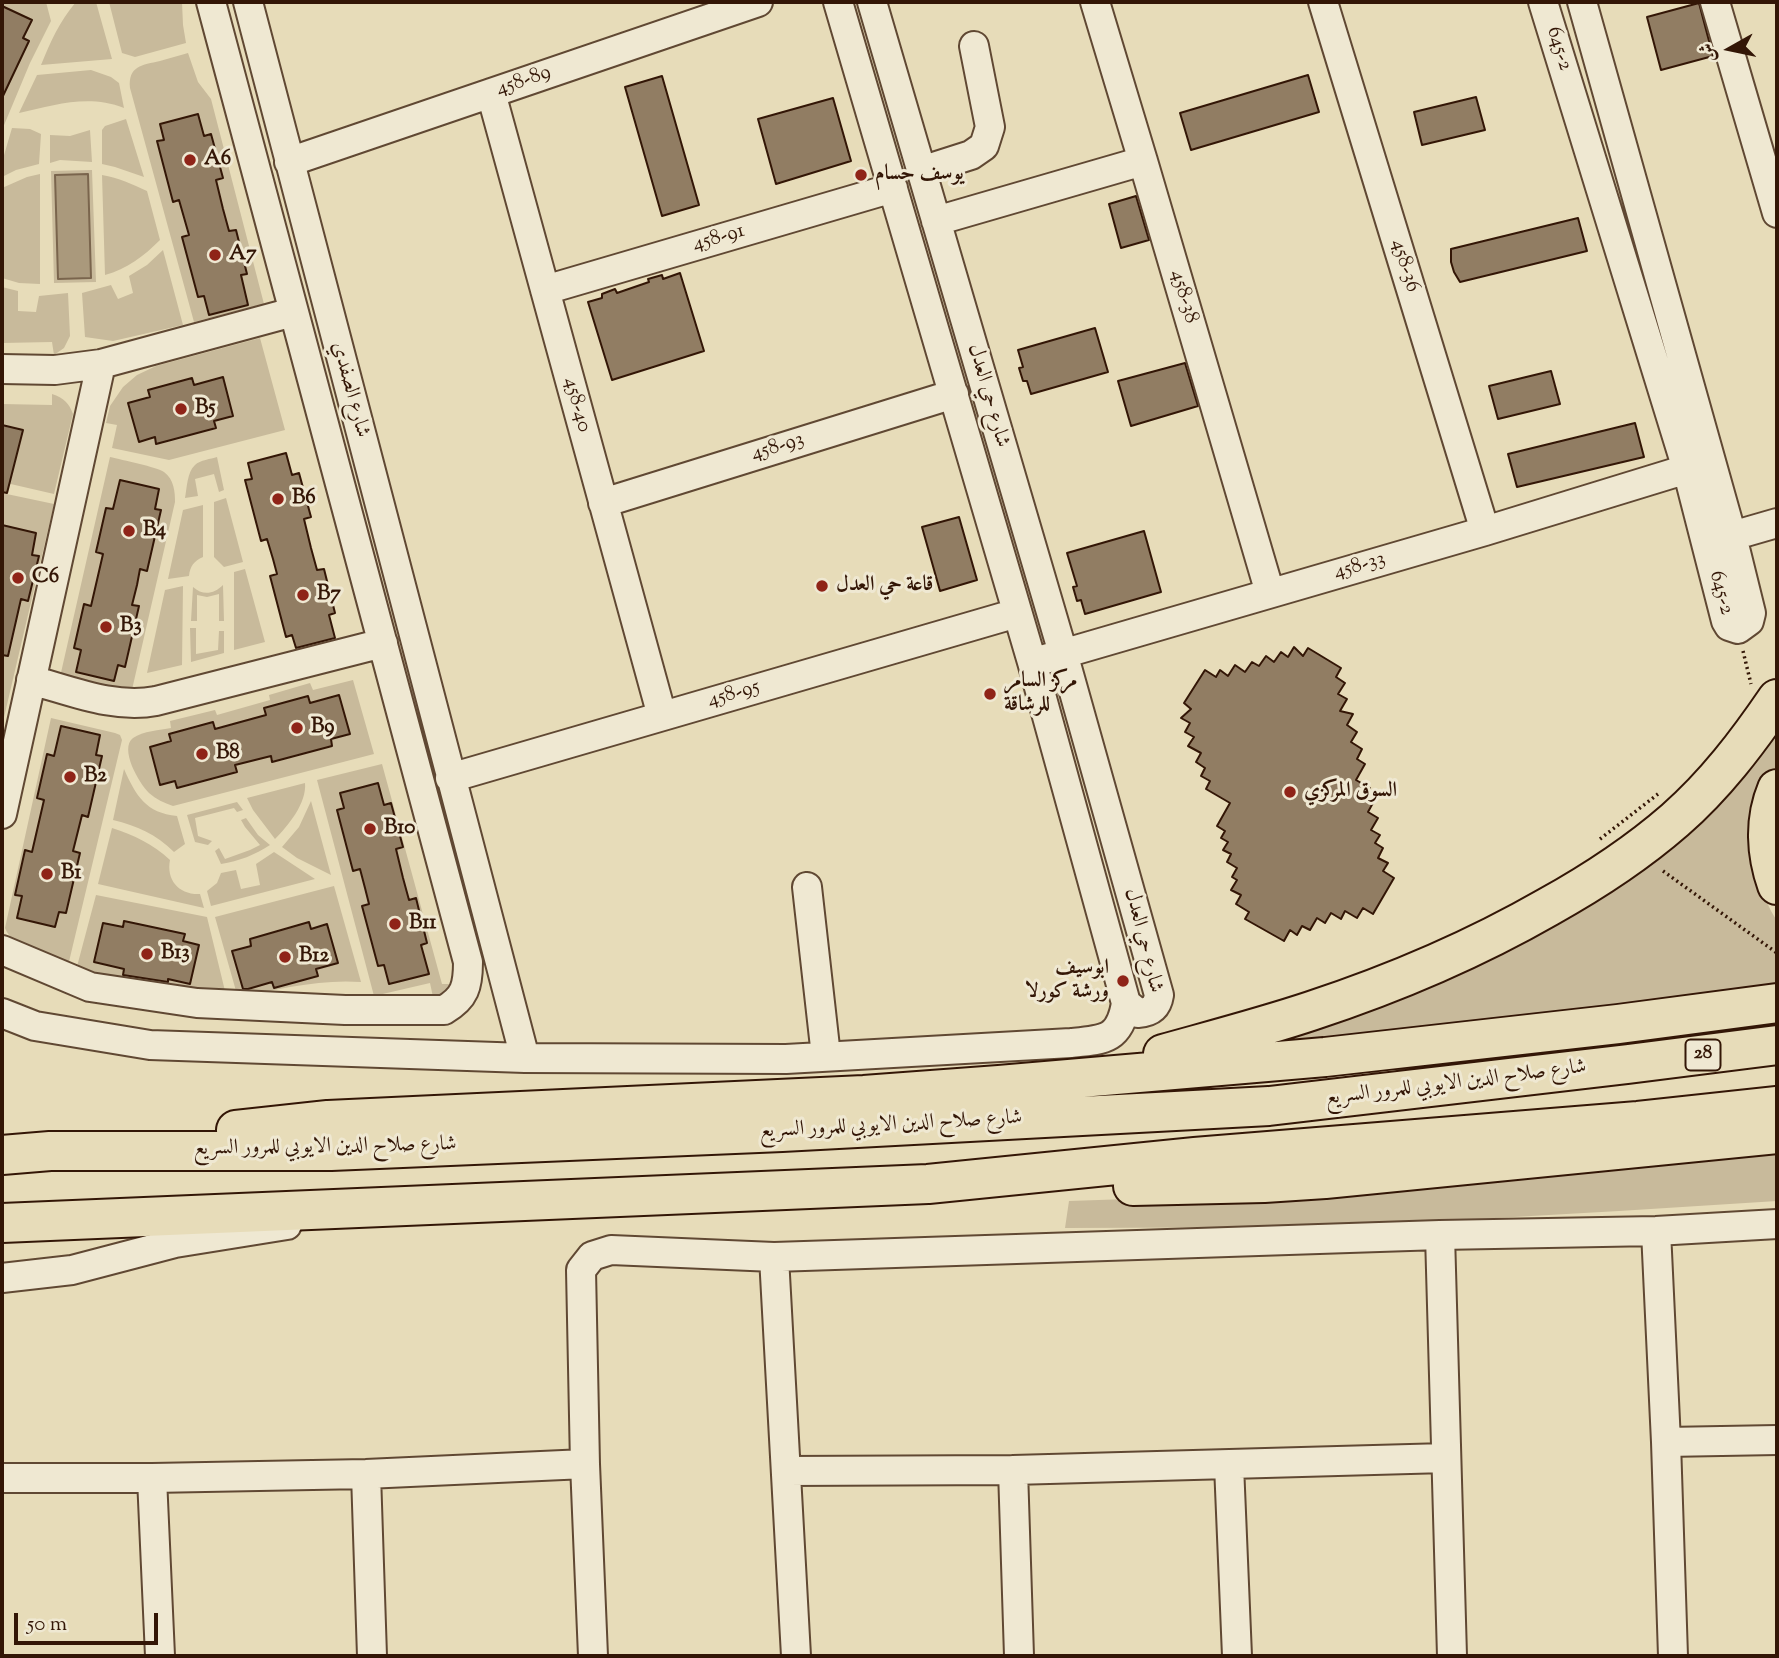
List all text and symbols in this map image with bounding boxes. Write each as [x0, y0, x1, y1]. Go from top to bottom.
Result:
north arrow [1695, 14, 1765, 84]
street label: 645-2 [1539, 24, 1577, 74]
text: ش [1694, 41, 1724, 64]
street label: 458-89 [493, 61, 555, 103]
place label: A6 [204, 147, 231, 173]
marker: A6 [182, 152, 198, 168]
place label: يوسف حسام [875, 162, 964, 188]
marker: يوسف حسام [853, 167, 869, 183]
street label: 458-91 [690, 220, 748, 258]
street label: 458-36 [1384, 236, 1424, 296]
place label: A7 [229, 242, 257, 268]
marker: A7 [207, 247, 223, 263]
street label: 458-38 [1163, 267, 1203, 327]
street label: شارع الصفدي [324, 339, 374, 441]
street label: شارع حي العدل [960, 341, 1014, 451]
street label: 458-40 [557, 375, 595, 435]
place label: B5 [195, 396, 215, 422]
marker: B5 [173, 401, 189, 417]
street label: 458-93 [748, 428, 808, 468]
place label: B6 [292, 486, 316, 512]
marker: B6 [270, 491, 286, 507]
place label: B4 [143, 518, 166, 544]
marker: B4 [121, 523, 137, 539]
street label: 458-33 [1331, 548, 1389, 586]
place label: C6 [32, 565, 59, 591]
street label: 645-2 [1702, 568, 1738, 618]
marker: C6 [10, 570, 26, 586]
place label: قاعة حي العدل [836, 573, 934, 599]
marker: قاعة حي العدل [814, 578, 830, 594]
place label: B7 [317, 582, 341, 608]
marker: B7 [295, 587, 311, 603]
place label: B3 [120, 614, 142, 640]
marker: B3 [98, 619, 114, 635]
place label: مركز السامر للرشاقة [1004, 669, 1077, 719]
street label: 458-95 [705, 676, 763, 714]
marker: مركز السامر للرشاقة [982, 686, 998, 702]
place label: B9 [311, 715, 334, 741]
marker: B9 [289, 720, 305, 736]
place label: B8 [216, 741, 240, 767]
marker: B8 [194, 746, 210, 762]
place label: B2 [84, 764, 107, 790]
marker: B2 [62, 769, 78, 785]
place label: السوق المركزي [1304, 779, 1397, 805]
marker: السوق المركزي [1282, 784, 1298, 800]
place label: B10 [384, 816, 415, 842]
marker: B10 [362, 821, 378, 837]
place label: B1 [61, 861, 81, 887]
marker: B1 [39, 866, 55, 882]
street label: شارع حي العدل [1117, 886, 1167, 996]
place label: B11 [409, 911, 437, 937]
marker: B11 [387, 916, 403, 932]
place label: B13 [161, 941, 190, 967]
place label: B12 [299, 944, 329, 970]
marker: B13 [139, 946, 155, 962]
marker: B12 [277, 949, 293, 965]
place label: ابوسيف ورشة كورلا [1025, 956, 1109, 1006]
marker: ابوسيف ورشة كورلا [1115, 973, 1131, 989]
road number: 28 [1686, 1040, 1720, 1070]
street label: شارع صلاح الدين الايوبي للمرور السريع [1324, 1055, 1588, 1113]
street label: شارع صلاح الدين الايوبي للمرور السريع [759, 1107, 1023, 1145]
street label: شارع صلاح الدين الايوبي للمرور السريع [193, 1133, 457, 1163]
scale bar [18, 1598, 161, 1642]
text: 50 m [27, 1610, 67, 1640]

